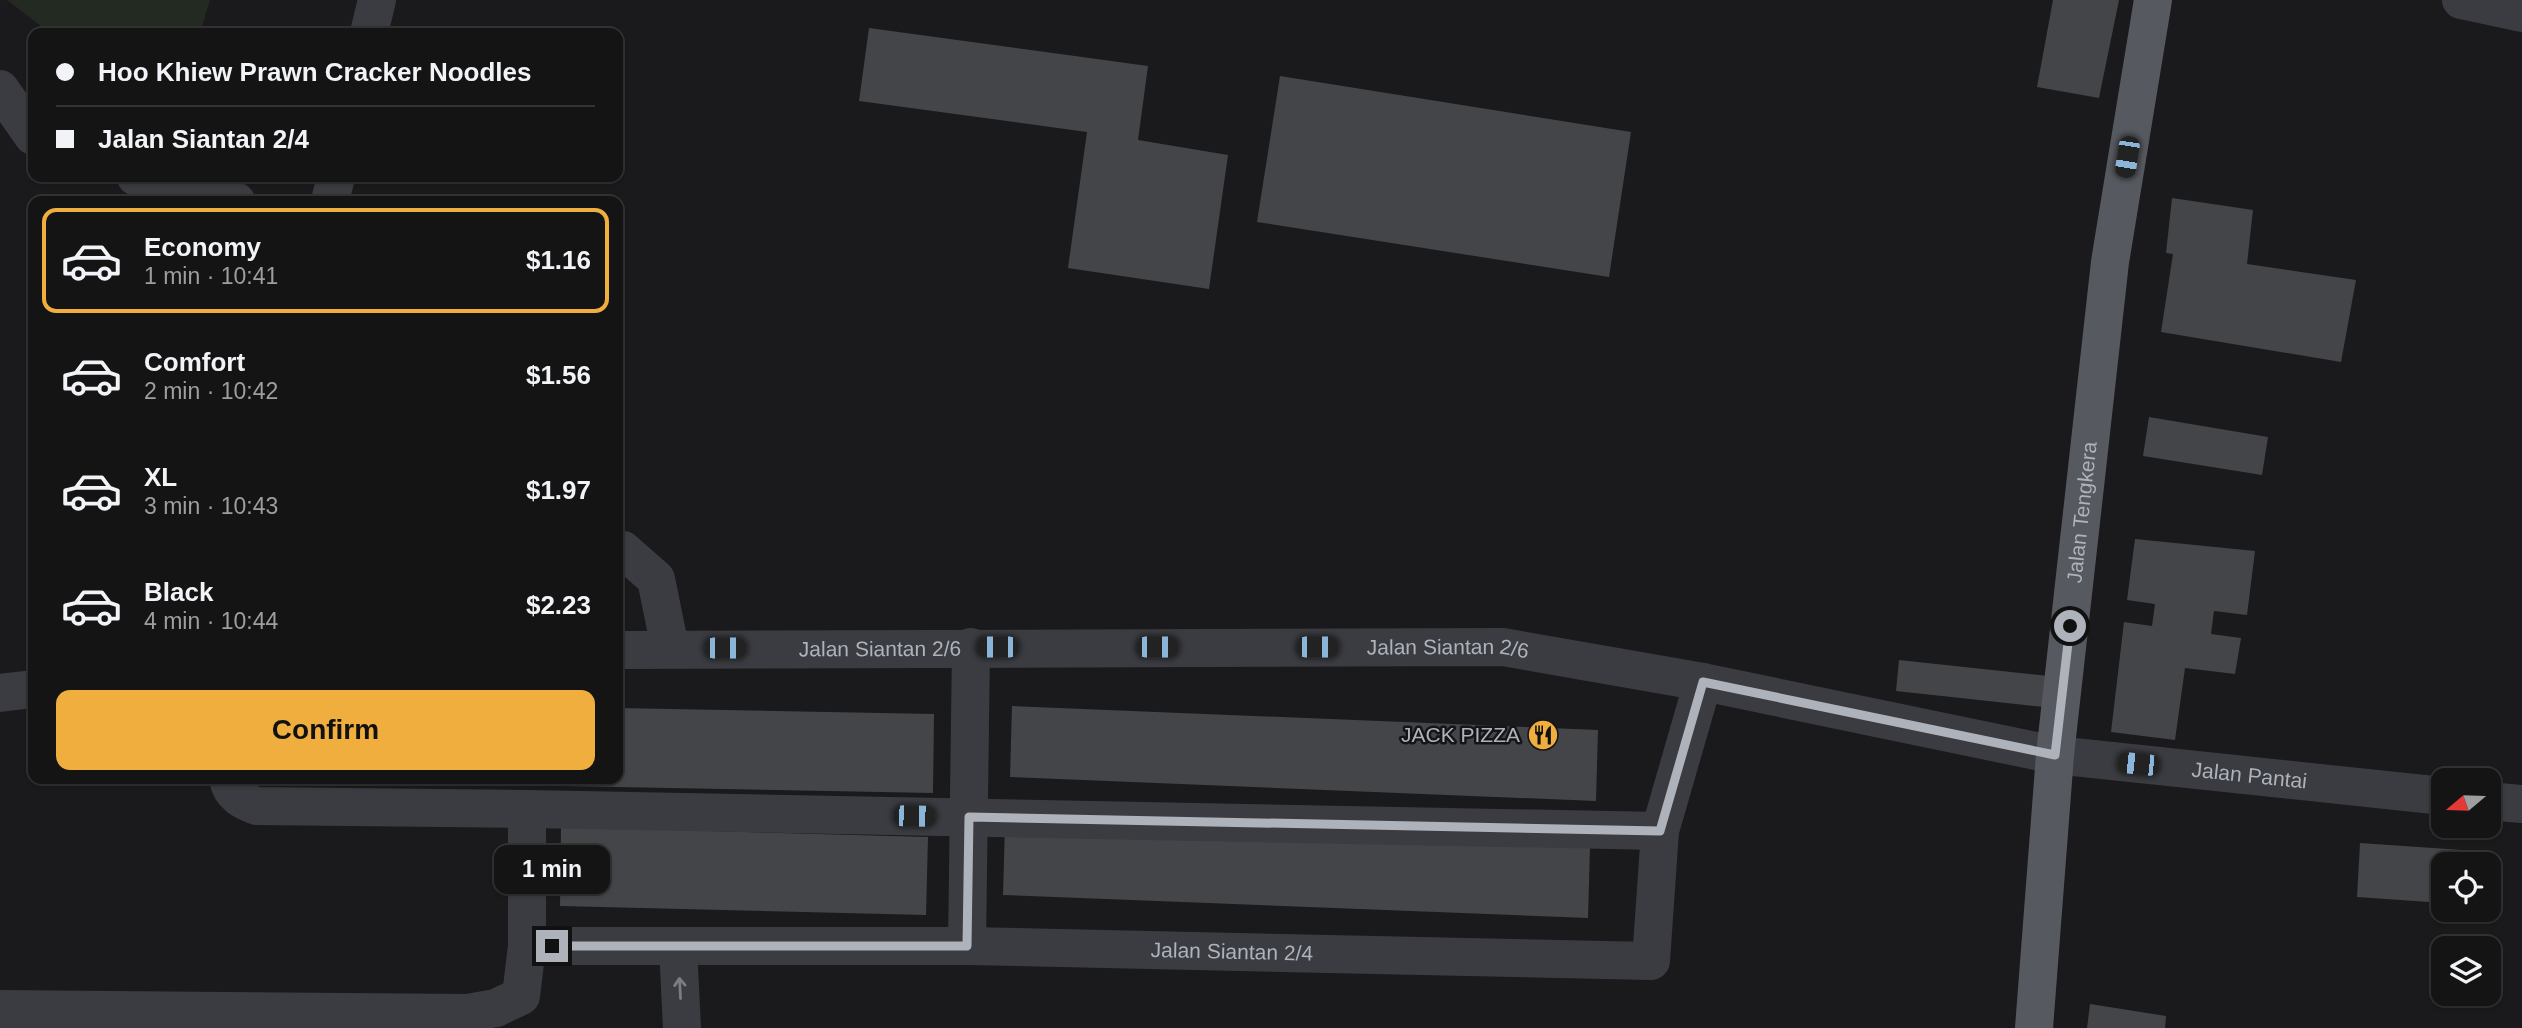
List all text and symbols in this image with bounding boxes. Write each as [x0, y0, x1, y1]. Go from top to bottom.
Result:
text: Hoo Khiew Prawn Cracker Noodles [98, 57, 531, 87]
text: Jalan Siantan 2/4 [98, 124, 309, 154]
car [2114, 135, 2141, 179]
icon: car [60, 229, 123, 292]
text: Economy [144, 232, 261, 262]
text: $1.16 [526, 245, 591, 275]
text: 1 min · 10:41 [144, 263, 278, 289]
icon: car [60, 344, 123, 407]
text: Comfort [144, 347, 245, 377]
text: $1.56 [526, 360, 591, 390]
text: 2 min · 10:42 [144, 378, 278, 404]
street label: Jalan Tengkera [2062, 440, 2101, 584]
icon: car [60, 459, 123, 522]
text: XL [144, 462, 177, 492]
text: $1.97 [526, 475, 591, 505]
text: 3 min · 10:43 [144, 493, 278, 519]
icon: car [60, 574, 123, 637]
text: Black [144, 577, 213, 607]
text: $2.23 [526, 590, 591, 620]
text: 4 min · 10:44 [144, 608, 278, 634]
route start [2054, 610, 2086, 642]
street label: Jalan Siantan 2/6 [1367, 635, 1531, 662]
street label: Jalan Siantan 2/6 [799, 637, 961, 660]
car [977, 637, 1019, 658]
car [1137, 637, 1179, 658]
car [1297, 637, 1339, 658]
car [705, 638, 747, 659]
button: Confirm [56, 690, 595, 770]
restaurant icon: JACK PIZZA [1526, 718, 1560, 752]
place label: JACK PIZZA [1401, 723, 1520, 746]
car [2117, 751, 2160, 777]
street label: Jalan Pantai [2191, 758, 2308, 793]
north arrow [2431, 768, 2501, 838]
map controls [2431, 768, 2501, 1006]
car [893, 805, 936, 827]
callout: 1 min [494, 844, 610, 894]
button: locate [2431, 852, 2501, 922]
text: 1 min [522, 856, 582, 882]
route end [536, 930, 568, 962]
button: layers [2431, 936, 2501, 1006]
street label: Jalan Siantan 2/4 [1151, 938, 1314, 965]
one-way arrow [674, 976, 687, 999]

